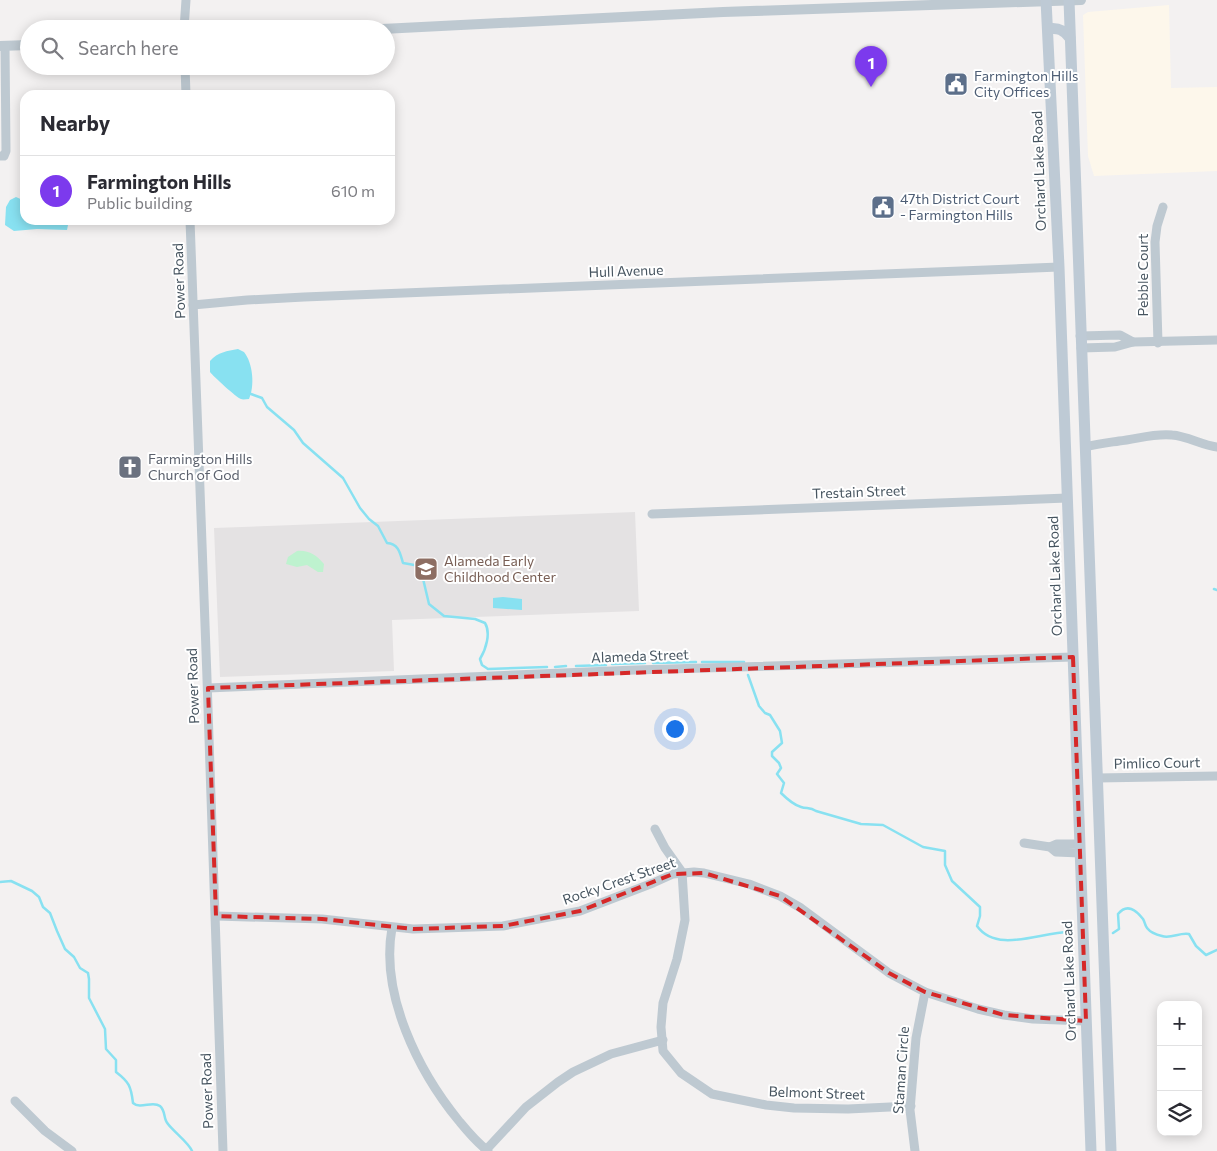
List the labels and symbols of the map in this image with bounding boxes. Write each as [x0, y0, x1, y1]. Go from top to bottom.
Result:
pin: 1 [855, 46, 887, 87]
place label: Farmington Hills City Offices [974, 67, 1078, 100]
public building icon: Farmington Hills City Offices [943, 71, 969, 97]
street label: Orchard Lake Road [1028, 110, 1049, 232]
place label: 47th District Court - Farmington Hills [900, 190, 1020, 223]
public building icon: 47th District Court - Farmington Hills [870, 194, 896, 220]
street label: Pebble Court [1134, 233, 1151, 317]
street label: Power Road [169, 243, 188, 319]
street label: Hull Avenue [588, 261, 664, 280]
place label: Farmington Hills Church of God [148, 450, 252, 483]
church icon: Farmington Hills Church of God [117, 454, 143, 480]
street label: Trestain Street [812, 481, 906, 502]
street label: Orchard Lake Road [1044, 515, 1065, 637]
place label: Alameda Early Childhood Center [444, 552, 556, 585]
school or university icon: Alameda Early Childhood Center [413, 556, 439, 582]
street label: Alameda Street [591, 645, 689, 666]
street label: Power Road [183, 648, 202, 724]
your location [662, 716, 688, 742]
street label: Pimlico Court [1113, 753, 1201, 772]
street label: Rocky Crest Street [560, 853, 678, 908]
street label: Orchard Lake Road [1058, 920, 1079, 1042]
street label: Staman Circle [889, 1026, 912, 1114]
street label: Power Road [197, 1053, 216, 1129]
street label: Belmont Street [768, 1082, 866, 1103]

